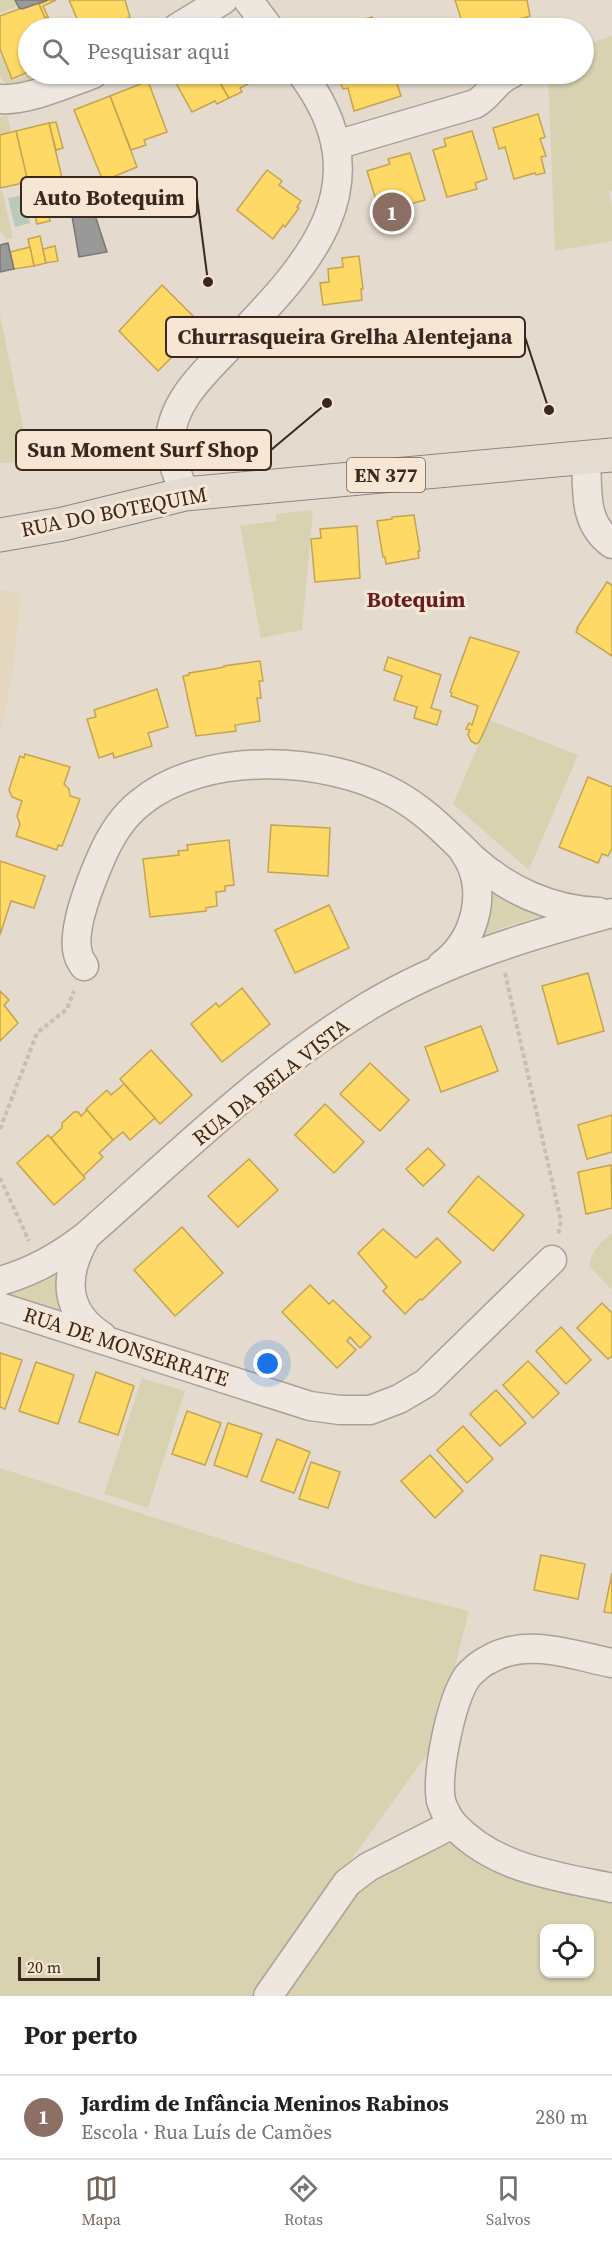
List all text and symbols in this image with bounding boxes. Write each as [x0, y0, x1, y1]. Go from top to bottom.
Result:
search box [18, 18, 594, 84]
icon: search [39, 35, 72, 68]
text: Pesquisar aqui [87, 36, 230, 66]
callout: Auto Botequim [21, 177, 197, 217]
text: Auto Botequim [33, 182, 185, 212]
pin: 1 [372, 190, 412, 234]
callout: Churrasqueira Grelha Alentejana [166, 317, 525, 357]
text: Churrasqueira Grelha Alentejana [178, 321, 513, 351]
callout: Sun Moment Surf Shop [16, 430, 271, 470]
text: Sun Moment Surf Shop [27, 434, 259, 464]
road number: EN 377 [347, 458, 425, 492]
street label: RUA DO BOTEQUIM [18, 479, 210, 544]
district label: Botequim [366, 584, 466, 614]
street label: RUA DA BELA VISTA [186, 1011, 355, 1152]
street label: RUA DE MONSERRATE [20, 1300, 232, 1393]
your location [253, 1349, 282, 1378]
map controls [540, 1924, 594, 1978]
button: locate [540, 1924, 594, 1978]
scale bar [18, 1954, 100, 1982]
text: 20 m [27, 1956, 61, 1978]
text: Por perto [24, 2017, 138, 2053]
text: Jardim de Infância Meninos Rabinos [81, 2088, 449, 2118]
text: 1 [38, 2103, 49, 2131]
text: 280 m [535, 2103, 588, 2131]
text: Escola · Rua Luís de Camões [81, 2118, 332, 2146]
tab: Mapa [81, 2172, 121, 2230]
tab: Rotas [284, 2172, 323, 2230]
tab: Salvos [486, 2172, 530, 2230]

